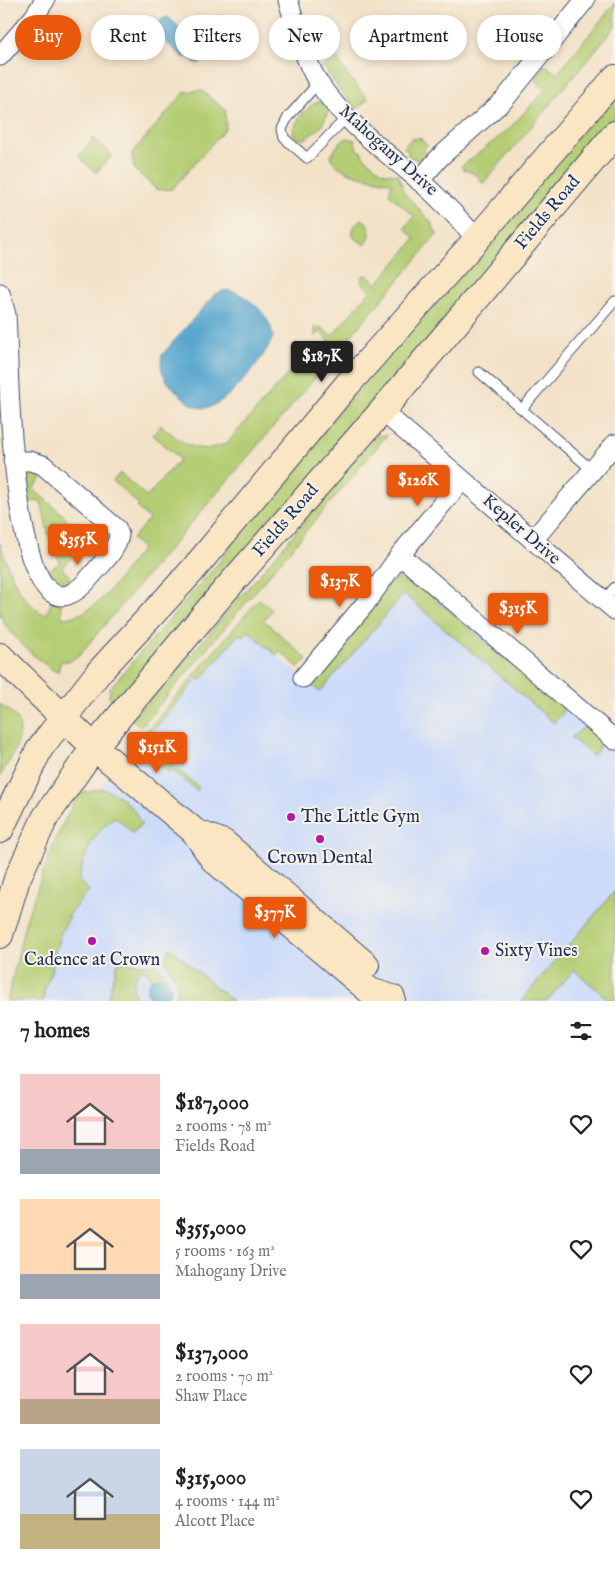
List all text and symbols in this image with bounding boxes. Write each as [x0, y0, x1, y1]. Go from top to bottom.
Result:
chip: Buy [15, 15, 81, 60]
chip: Rent [91, 15, 165, 60]
chip: Filters [175, 15, 259, 60]
chip: New [269, 15, 340, 60]
chip: Apartment [350, 15, 467, 60]
chip: House [477, 15, 562, 60]
street label: Mahogany Drive [334, 100, 442, 202]
street label: Fields Road [510, 171, 586, 255]
pin: $187K [287, 340, 357, 383]
text: $187K [302, 347, 342, 367]
pin: $126K [383, 464, 453, 507]
text: $126K [398, 471, 438, 491]
street label: Fields Road [248, 479, 324, 562]
street label: Kepler Drive [477, 490, 565, 570]
pin: $355K [43, 524, 113, 566]
text: $355K [59, 530, 97, 550]
pin: $137K [305, 566, 375, 608]
text: $137K [320, 572, 360, 592]
pin: $315K [483, 592, 553, 635]
text: $315K [499, 599, 537, 619]
pin: $151K [122, 732, 192, 774]
text: $151K [138, 738, 176, 758]
place label: The Little Gym [301, 806, 420, 829]
marker: The Little Gym [285, 811, 297, 823]
marker: Crown Dental [314, 833, 326, 845]
place label: Crown Dental [267, 847, 373, 870]
pin: $377K [240, 896, 310, 939]
text: $377K [254, 903, 296, 923]
marker: Cadence at Crown [86, 935, 98, 947]
place label: Sixty Vines [495, 940, 578, 963]
marker: Sixty Vines [479, 945, 491, 957]
place label: Cadence at Crown [24, 949, 161, 972]
icon: filters [567, 1017, 595, 1045]
text: 7 homes [20, 1018, 90, 1045]
text: $187,000 [175, 1090, 249, 1117]
icon: home [60, 1094, 120, 1154]
icon: heart [567, 1110, 595, 1138]
text: 2 rooms · 78 m² [175, 1117, 272, 1137]
text: Fields Road [175, 1137, 255, 1157]
text: $355,000 [175, 1215, 246, 1242]
icon: home [60, 1219, 120, 1279]
icon: heart [567, 1235, 595, 1263]
text: 5 rooms · 163 m² [175, 1242, 275, 1262]
text: Mahogany Drive [175, 1262, 287, 1282]
text: $137,000 [175, 1340, 249, 1367]
icon: home [60, 1344, 120, 1404]
icon: heart [567, 1360, 595, 1388]
text: 2 rooms · 70 m² [175, 1367, 273, 1387]
text: Shaw Place [175, 1387, 247, 1407]
text: $315,000 [175, 1465, 246, 1492]
icon: home [60, 1469, 120, 1529]
icon: heart [567, 1485, 595, 1513]
text: 4 rooms · 144 m² [175, 1492, 280, 1512]
text: Alcott Place [175, 1512, 255, 1532]

